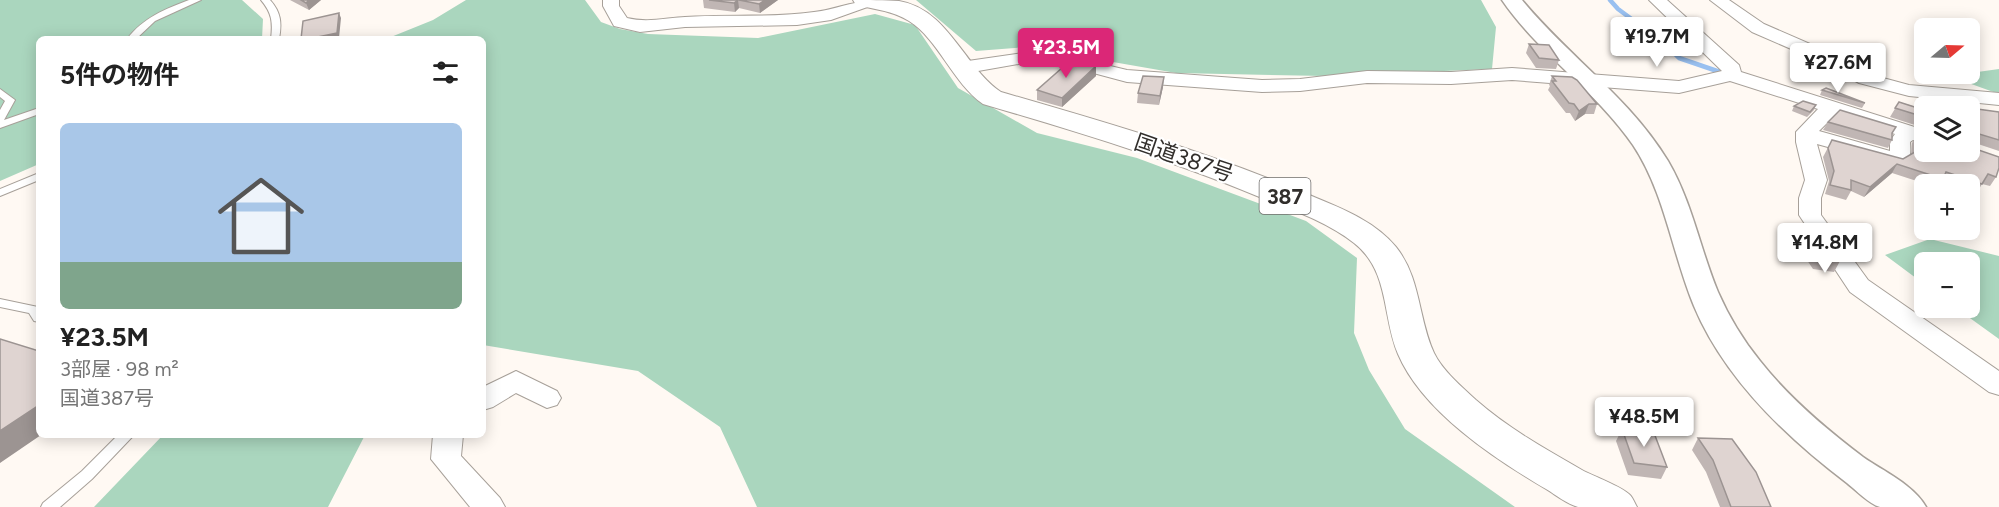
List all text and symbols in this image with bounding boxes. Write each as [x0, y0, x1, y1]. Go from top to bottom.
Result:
pin: ¥19.7M [1608, 17, 1706, 68]
north arrow [1914, 18, 1980, 84]
map controls [1914, 18, 1980, 318]
text: ¥19.7M [1624, 24, 1690, 48]
pin: ¥23.5M [1017, 28, 1115, 79]
text: ¥23.5M [1032, 35, 1100, 59]
pin: ¥27.6M [1789, 43, 1887, 94]
text: ¥27.6M [1804, 50, 1872, 74]
icon: filters [429, 56, 462, 89]
text: 5件の物件 [60, 59, 179, 91]
button: layers [1914, 96, 1980, 162]
street label: 国道387号 [1131, 128, 1237, 188]
icon: home [207, 162, 315, 270]
button: + [1914, 174, 1980, 240]
road number: 387 [1260, 178, 1310, 214]
pin: ¥14.8M [1776, 223, 1874, 274]
text: ¥14.8M [1791, 230, 1859, 254]
button: − [1914, 252, 1980, 318]
text: ¥23.5M [60, 321, 149, 353]
text: 3部屋 · 98 m² [60, 357, 179, 381]
text: 国道387号 [60, 386, 154, 410]
pin: ¥48.5M [1595, 397, 1693, 448]
text: ¥48.5M [1609, 404, 1679, 428]

